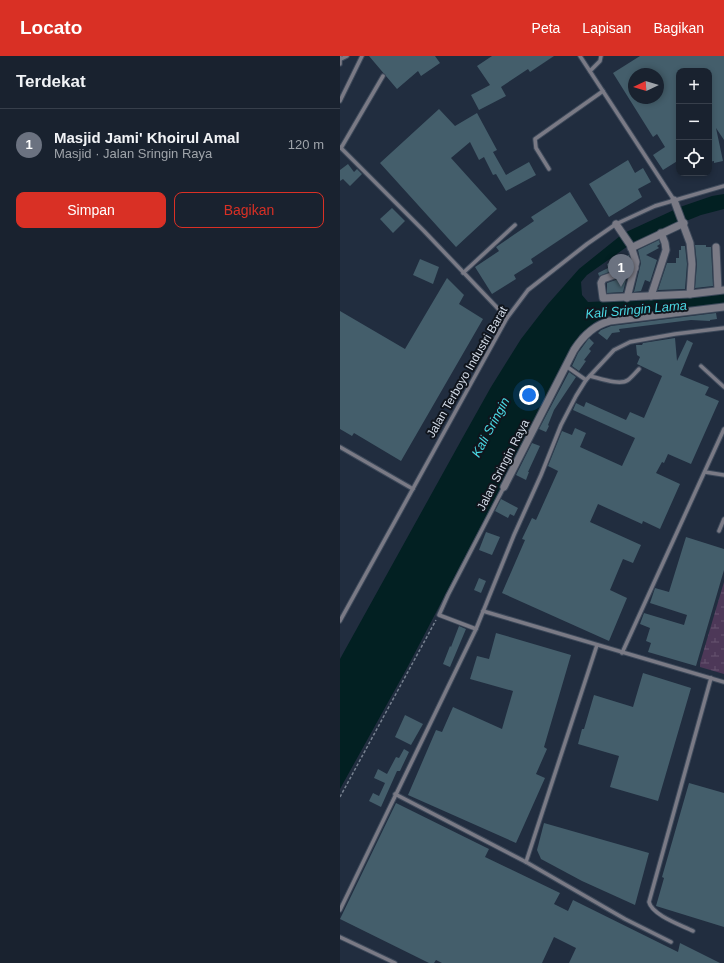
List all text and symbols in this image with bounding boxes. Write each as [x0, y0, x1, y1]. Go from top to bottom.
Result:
text: Locato [20, 17, 82, 38]
text: Peta [532, 20, 560, 36]
text: Lapisan [582, 20, 631, 36]
text: Bagikan [653, 20, 704, 36]
north arrow [628, 68, 664, 104]
map controls [676, 68, 712, 176]
button: + [676, 68, 712, 104]
text: Terdekat [16, 72, 86, 91]
button: − [676, 104, 712, 140]
text: Masjid Jami' Khoirul Amal [54, 129, 240, 146]
text: 1 [25, 137, 33, 152]
text: 120 m [288, 137, 324, 152]
button: locate [676, 140, 712, 176]
text: Masjid · Jalan Sringin Raya [54, 146, 212, 161]
button: Simpan [16, 192, 166, 228]
button: Bagikan [174, 192, 324, 228]
pin: 1 [608, 254, 634, 287]
water label: Kali Sringin Lama [585, 298, 687, 321]
street label: Jalan Terboyo Industri Barat [424, 303, 511, 440]
your location [519, 385, 539, 405]
water label: Kali Sringin [468, 395, 513, 460]
street label: Jalan Sringin Raya [474, 417, 532, 513]

